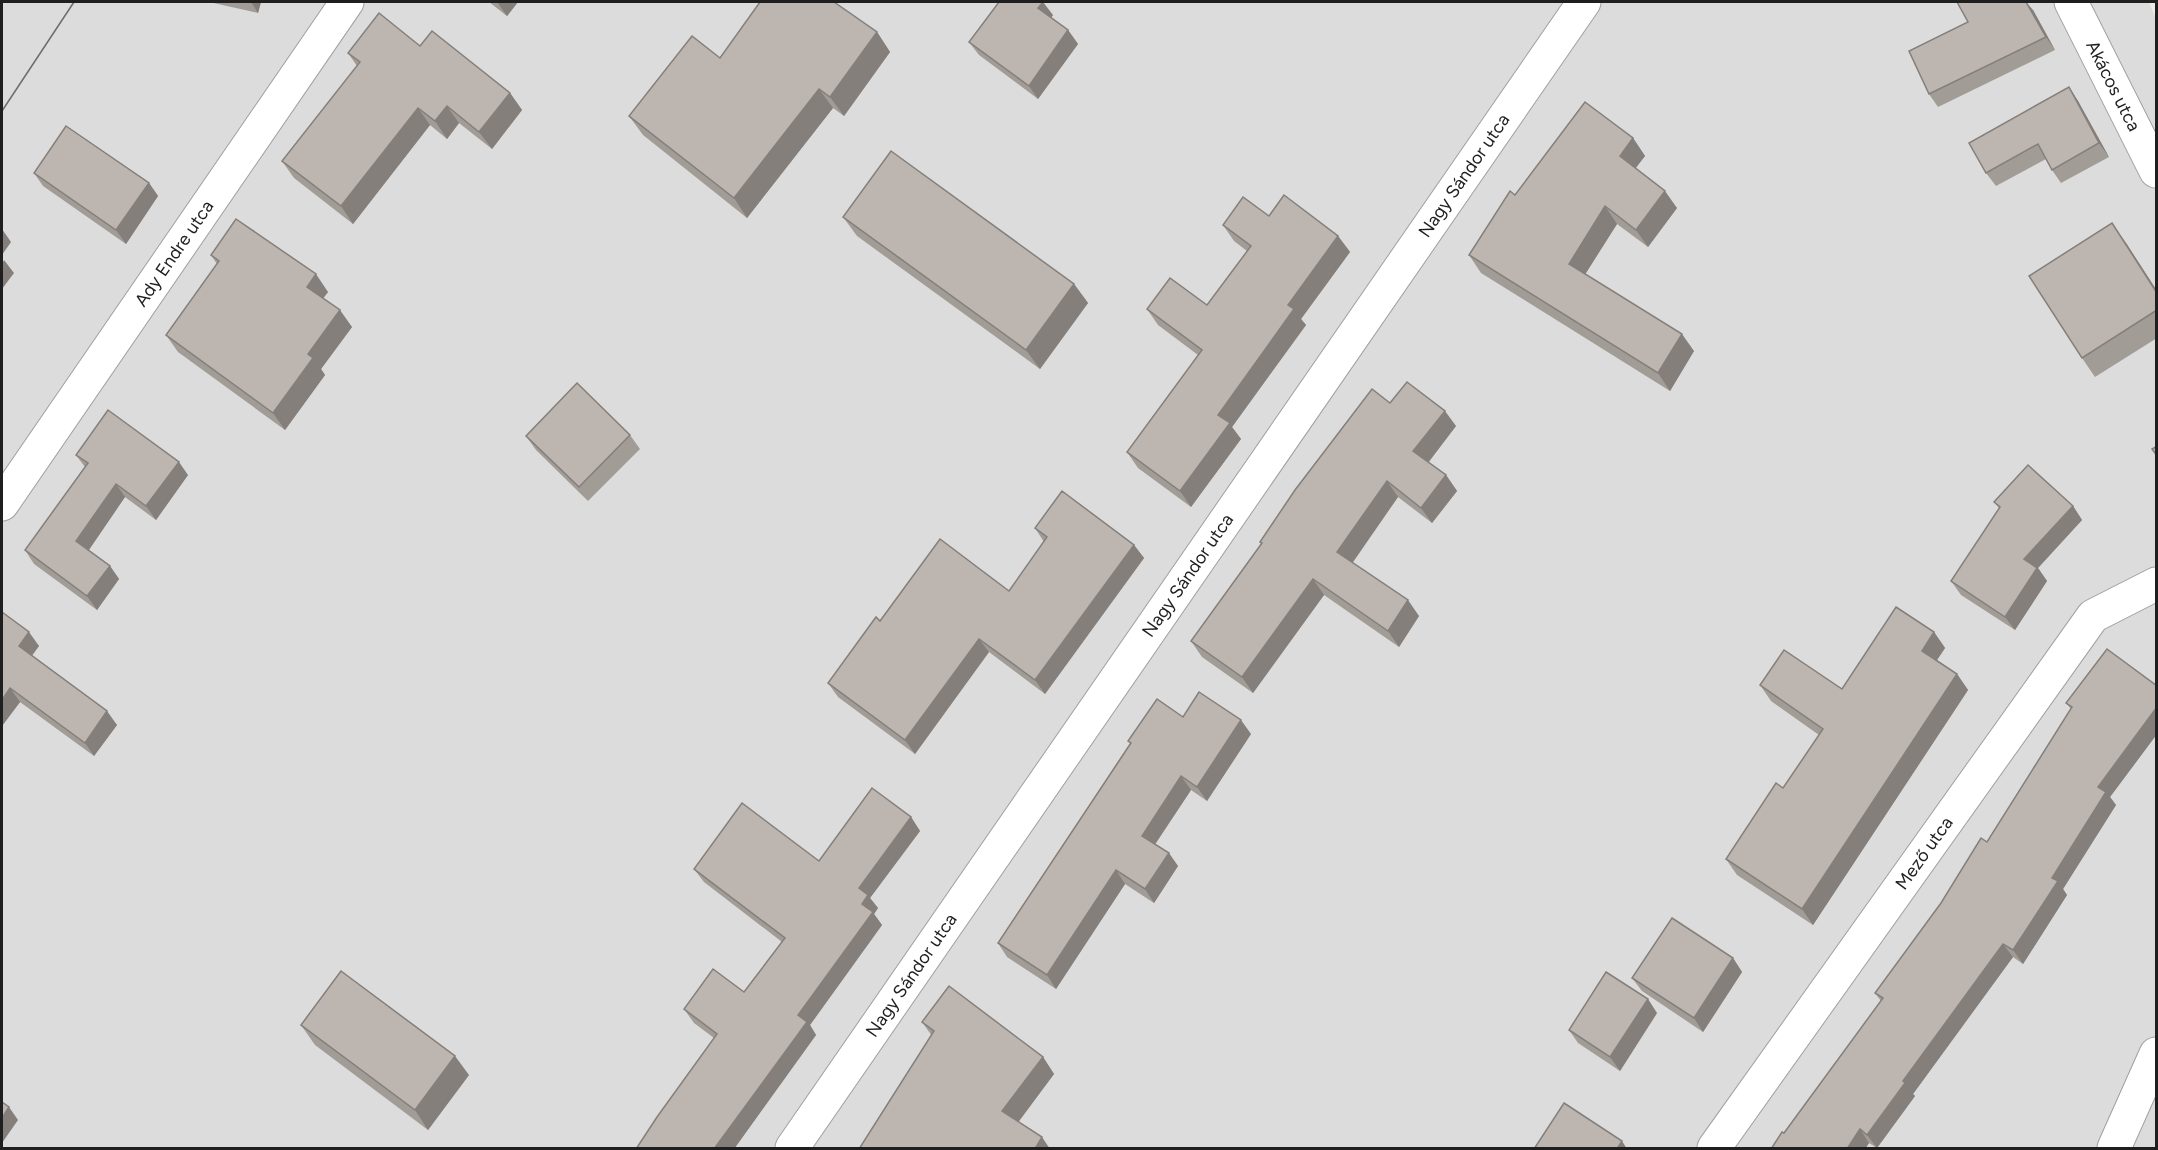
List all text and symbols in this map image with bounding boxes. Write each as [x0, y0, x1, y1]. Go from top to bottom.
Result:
street label: Akácos utca [2081, 37, 2145, 135]
street label: Nagy Sándor utca [1414, 110, 1514, 242]
street label: Ady Endre utca [130, 196, 218, 311]
street label: Nagy Sándor utca [1137, 509, 1238, 641]
street label: Mező utca [1891, 812, 1958, 894]
street label: Nagy Sándor utca [861, 909, 962, 1041]

